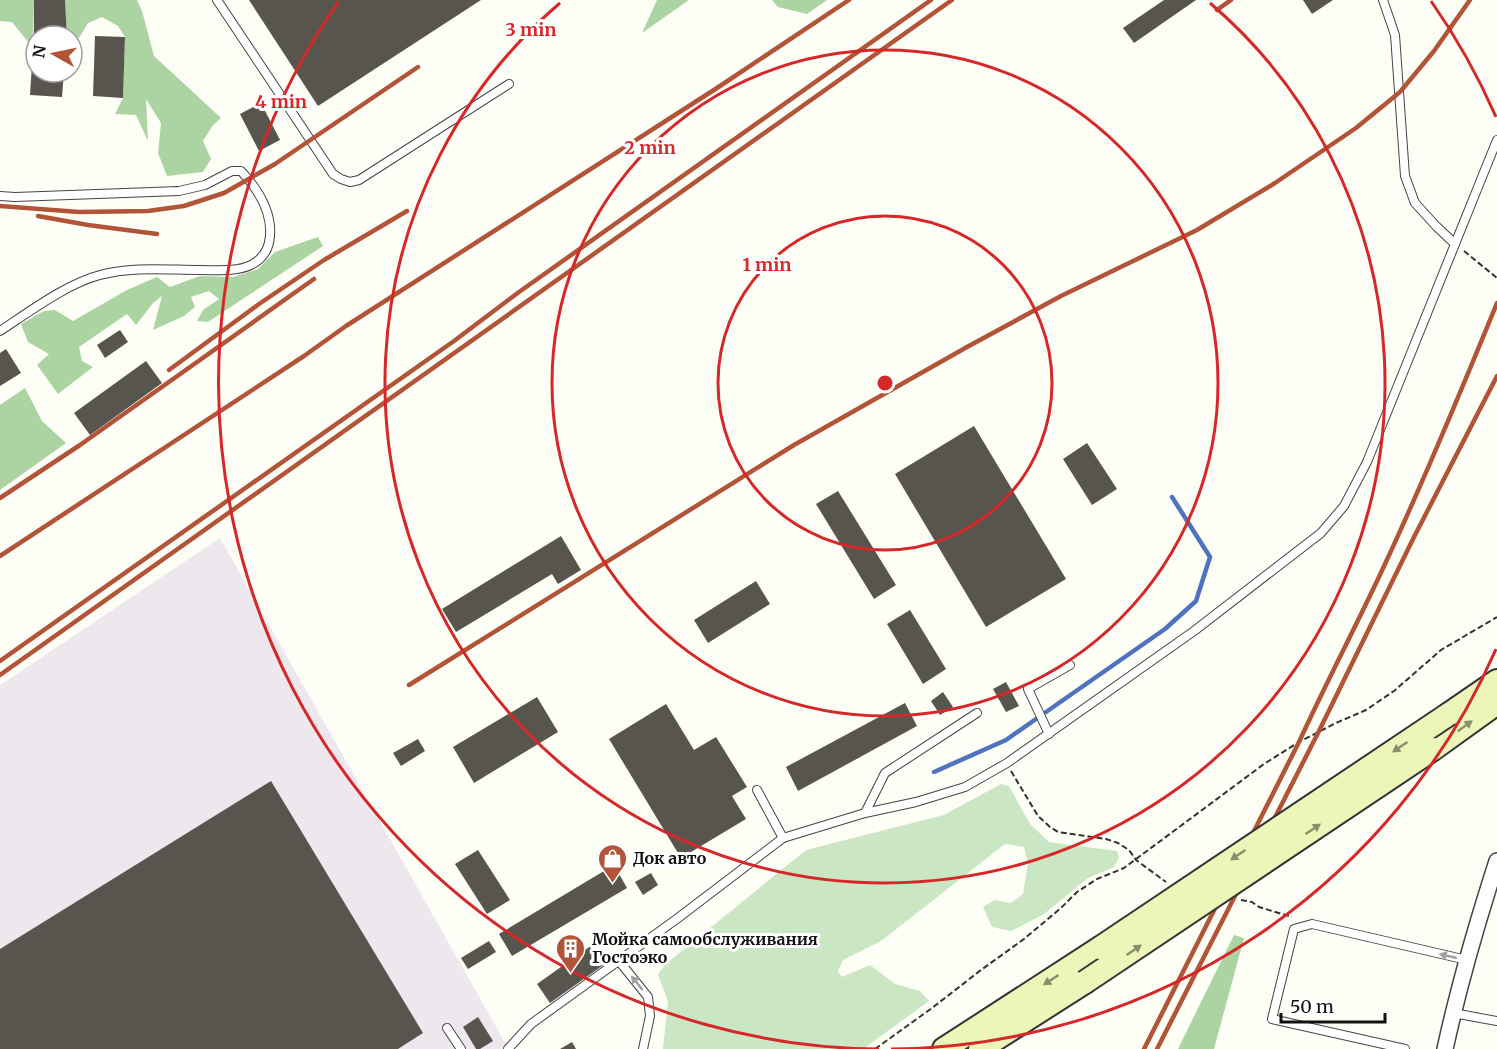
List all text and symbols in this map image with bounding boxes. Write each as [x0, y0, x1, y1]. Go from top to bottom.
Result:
text: 3 min [506, 18, 556, 41]
north arrow [24, 24, 84, 84]
text: N [28, 43, 50, 59]
text: 4 min [255, 90, 307, 113]
text: 2 min [624, 136, 676, 159]
text: 1 min [742, 253, 792, 276]
centre of rings [875, 373, 895, 393]
one-way arrow [1457, 720, 1473, 732]
one-way arrow [1393, 741, 1409, 753]
one-way arrow [1305, 824, 1321, 835]
shop icon: Док авто [596, 842, 628, 884]
place label: Док авто [633, 848, 707, 868]
one-way arrow [1231, 849, 1247, 861]
place label: Мойка самообслуживания Гостоэко [592, 929, 818, 967]
building icon: Мойка самообслуживания Гостоэко [555, 932, 587, 974]
one-way arrow [1125, 944, 1142, 955]
one-way arrow [1439, 950, 1457, 960]
one-way arrow [1043, 974, 1059, 985]
one-way arrow [631, 975, 644, 991]
scale bar [1281, 986, 1384, 1024]
text: 50 m [1290, 995, 1334, 1018]

